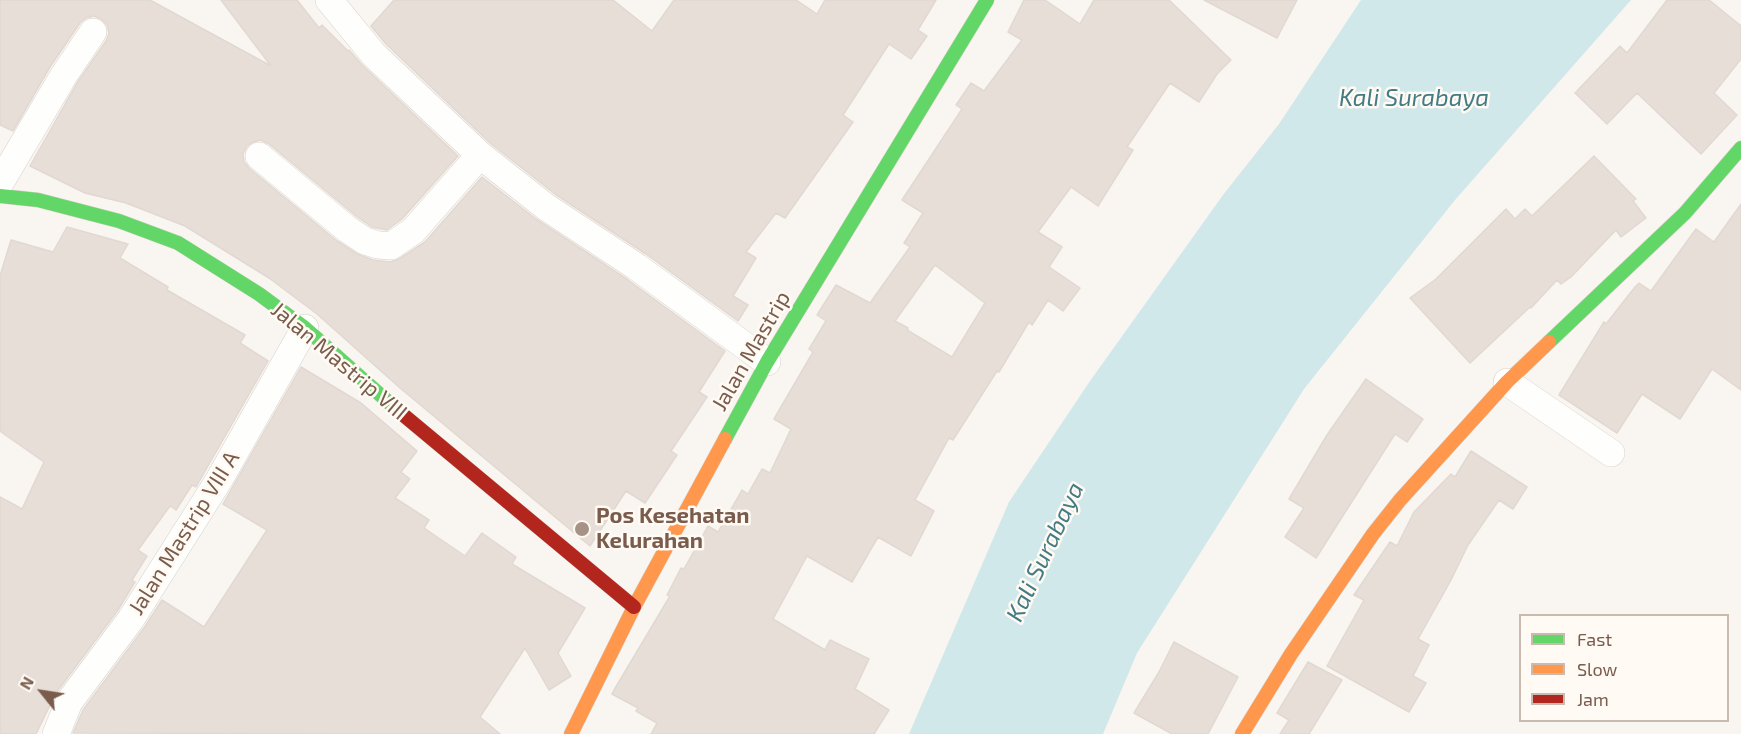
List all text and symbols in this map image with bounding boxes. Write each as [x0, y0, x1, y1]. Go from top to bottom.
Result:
water label: Kali Surabaya [1339, 84, 1489, 112]
street label: Jalan Mastrip [706, 286, 796, 416]
street label: Jalan Mastrip VIII [266, 296, 412, 426]
street label: Jalan Mastrip VIII A [123, 446, 245, 620]
water label: Kali Surabaya [1000, 478, 1090, 626]
place label: Pos Kesehatan Kelurahan [596, 503, 750, 554]
marker: Pos Kesehatan Kelurahan [573, 520, 591, 538]
legend [1519, 614, 1729, 722]
text: Fast [1577, 628, 1612, 650]
text: Slow [1577, 658, 1617, 680]
north arrow [12, 662, 72, 722]
text: N [15, 673, 37, 693]
text: Jam [1577, 688, 1609, 710]

